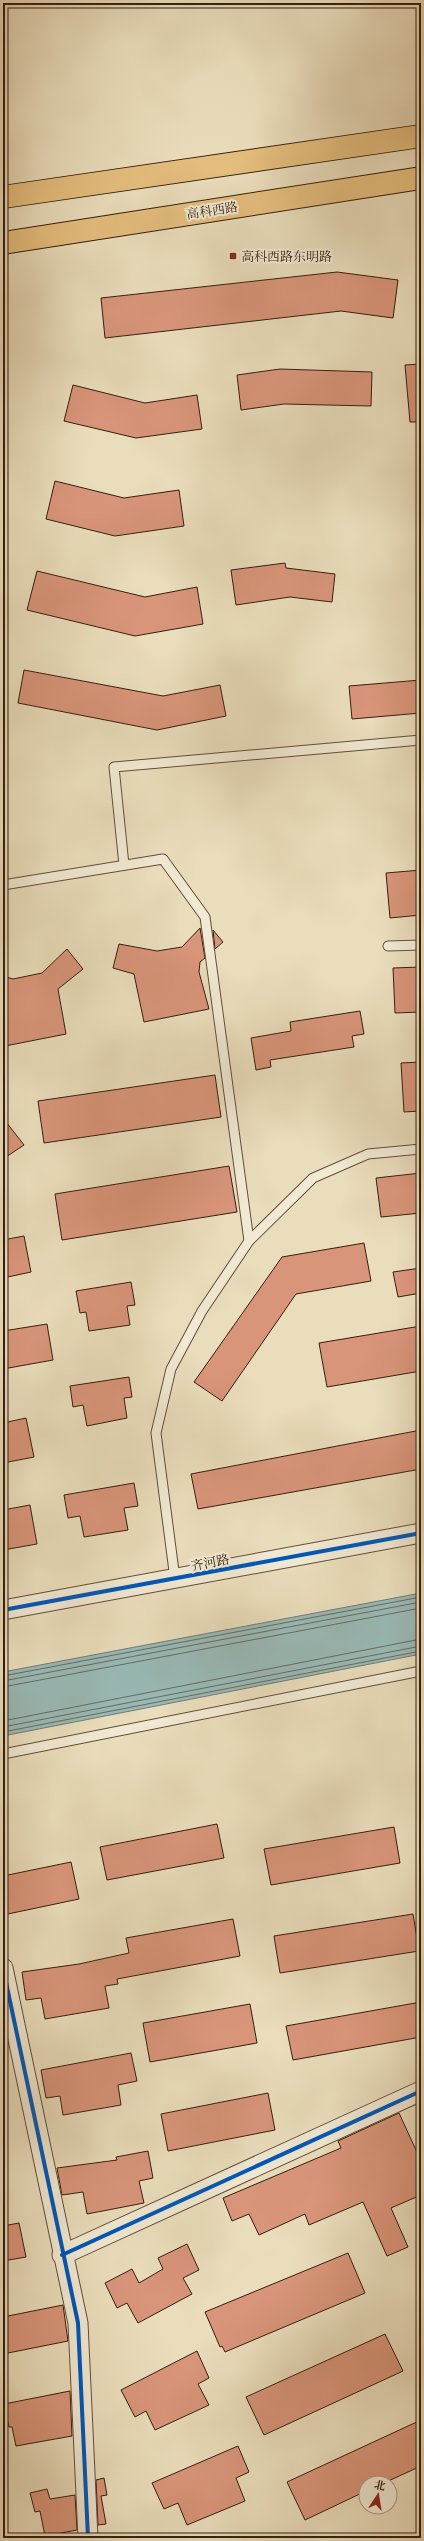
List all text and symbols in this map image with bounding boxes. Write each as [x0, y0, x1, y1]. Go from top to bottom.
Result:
street label: 高科西路 [185, 197, 239, 224]
place label: 高科西路东明路 [241, 247, 332, 266]
marker: 高科西路东明路 [228, 251, 238, 261]
street label: 齐河路 [189, 1549, 231, 1576]
north arrow [358, 2475, 398, 2515]
text: 北 [373, 2476, 387, 2494]

